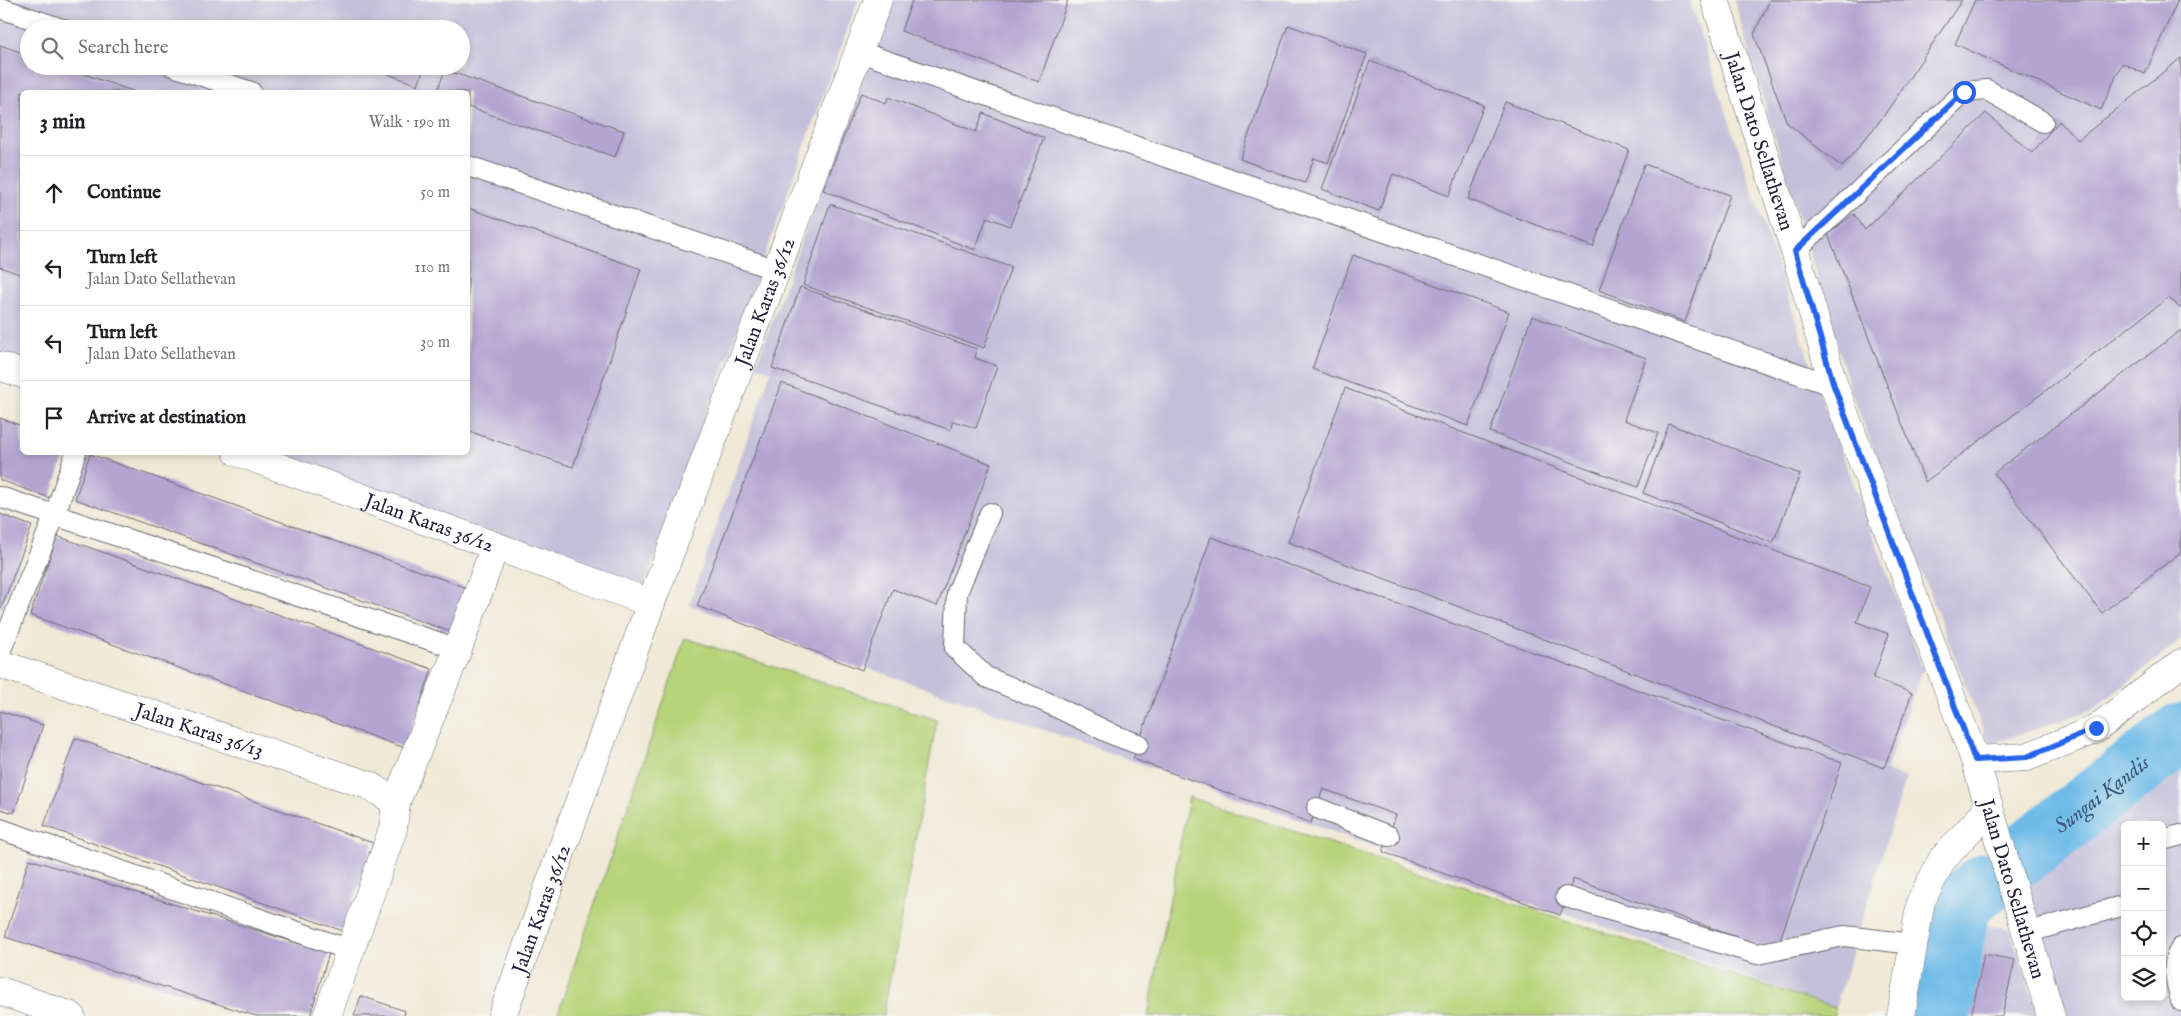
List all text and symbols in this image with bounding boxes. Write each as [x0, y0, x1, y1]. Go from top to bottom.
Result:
search box [20, 20, 470, 75]
icon: search [38, 34, 66, 62]
text: Search here [78, 36, 169, 60]
street label: Jalan Dato Sellathevan [1718, 47, 1799, 234]
route start [1953, 81, 1976, 104]
text: 3 min [40, 109, 85, 136]
text: Walk · 190 m [369, 113, 450, 133]
icon: ahead [40, 179, 68, 207]
text: Continue [87, 181, 161, 205]
text: 50 m [421, 183, 450, 203]
street label: Jalan Karas 36/12 [730, 234, 801, 372]
text: Turn left [87, 246, 158, 270]
icon: left [40, 254, 68, 282]
text: 110 m [414, 258, 450, 278]
text: Jalan Dato Sellathevan [87, 270, 236, 290]
text: Turn left [87, 321, 158, 345]
icon: left [40, 329, 68, 357]
text: 30 m [420, 333, 450, 353]
text: Jalan Dato Sellathevan [87, 345, 236, 365]
icon: arrive [40, 404, 68, 432]
text: Arrive at destination [87, 406, 246, 430]
street label: Jalan Karas 36/12 [359, 488, 497, 559]
street label: Jalan Karas 36/13 [130, 698, 266, 764]
route end [2085, 717, 2108, 740]
water label: Sungai Kandis [2049, 750, 2156, 840]
street label: Jalan Dato Sellathevan [1973, 795, 2050, 982]
map controls [2121, 821, 2166, 1001]
button: + [2121, 821, 2166, 866]
street label: Jalan Karas 36/12 [507, 841, 577, 979]
button: − [2121, 866, 2166, 911]
button: locate [2121, 911, 2166, 956]
button: layers [2121, 956, 2166, 1001]

